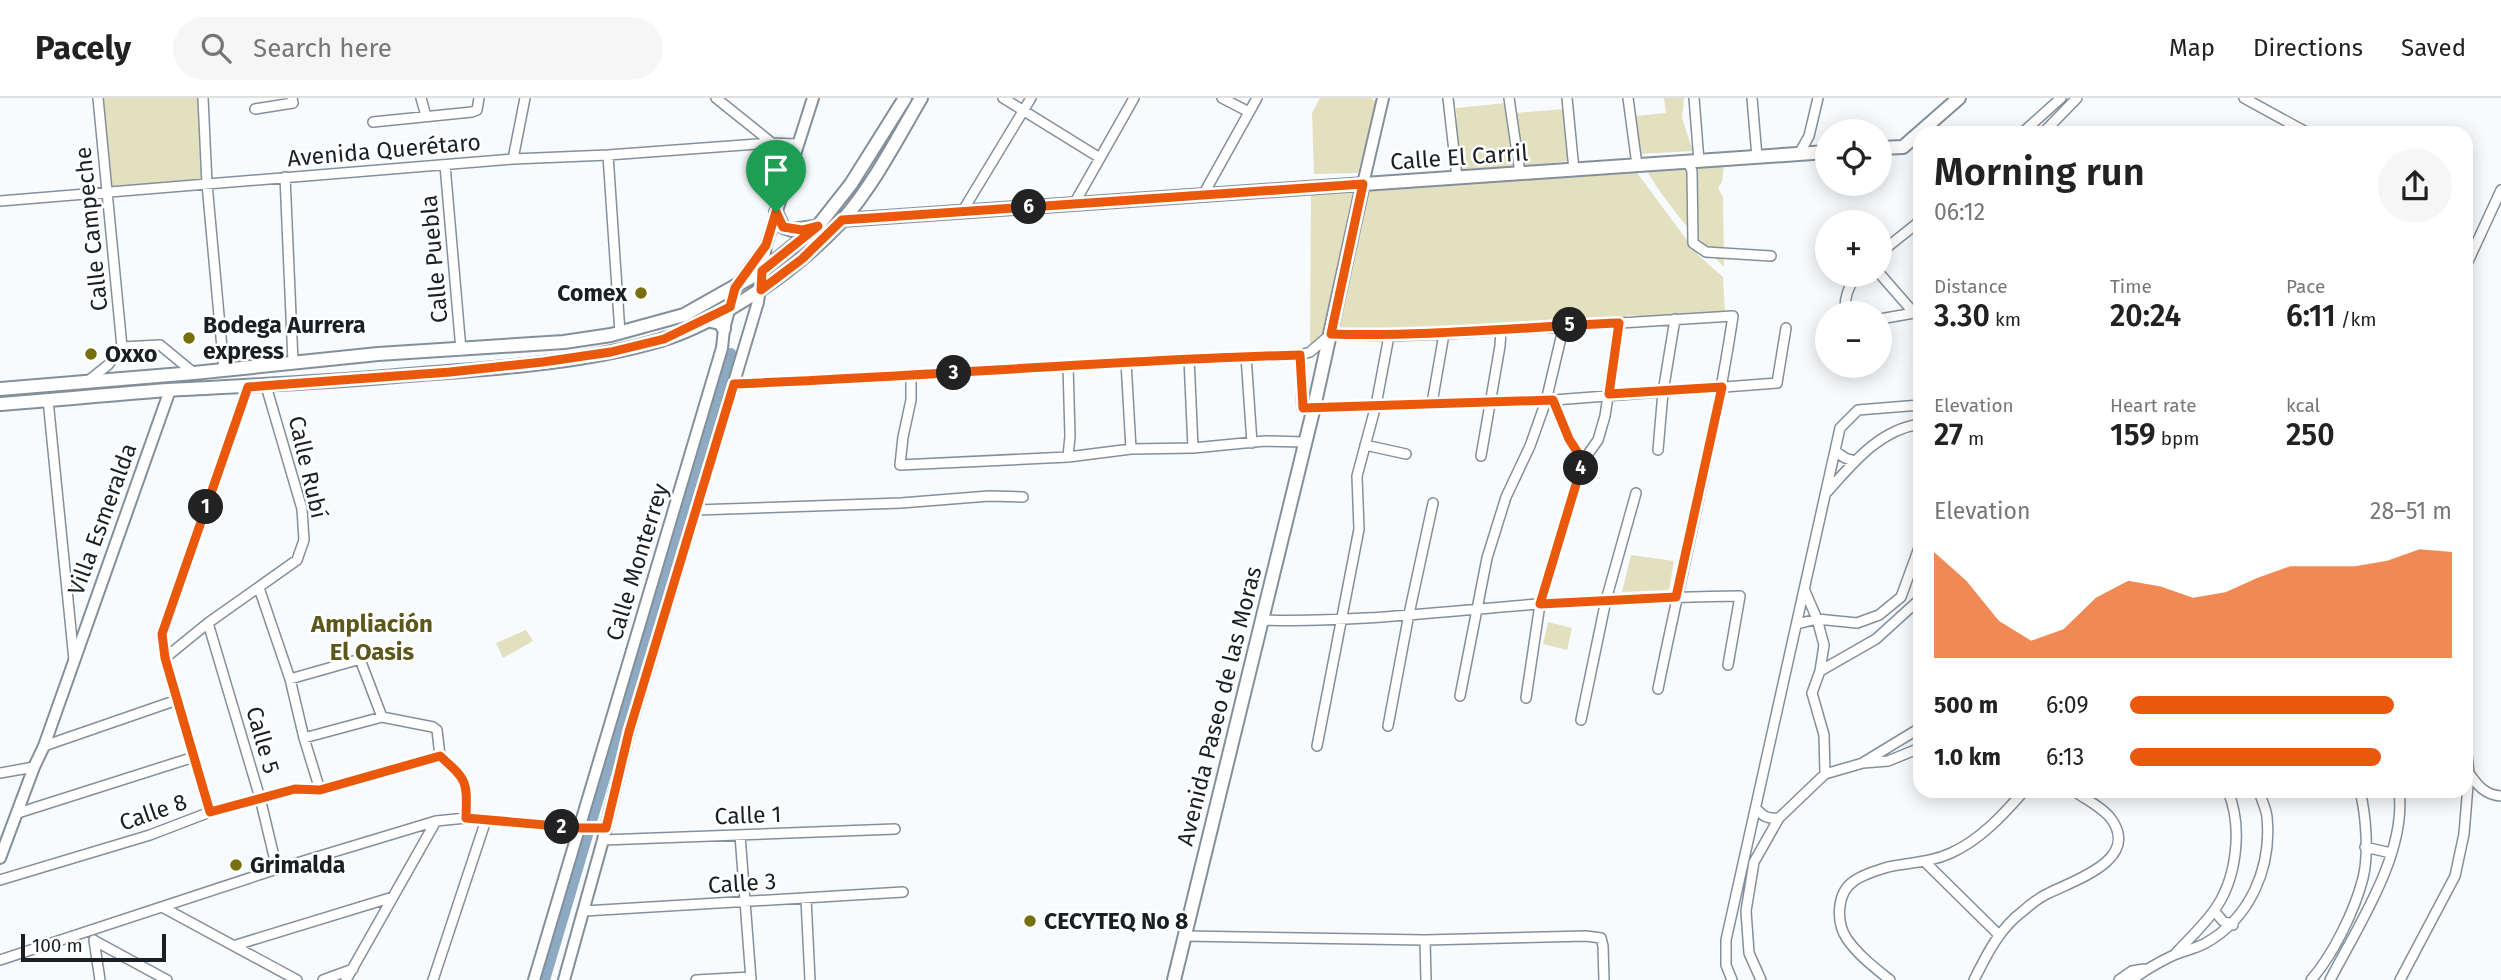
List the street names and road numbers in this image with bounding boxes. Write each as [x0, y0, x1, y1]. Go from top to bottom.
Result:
street label: Avenida Querétaro [286, 128, 482, 172]
street label: Calle El Carril [1389, 138, 1529, 176]
street label: Calle Campeche [68, 145, 114, 313]
street label: Calle Puebla [414, 194, 454, 324]
street label: Calle Rubí [283, 413, 333, 521]
street label: Villa Esmeralda [62, 439, 142, 599]
street label: Calle Monterrey [600, 479, 674, 644]
street label: Avenida Paseo de las Moras [1171, 563, 1267, 849]
street label: Calle 5 [240, 703, 286, 777]
street label: Calle 8 [116, 787, 190, 837]
street label: Calle 1 [714, 800, 782, 830]
street label: Calle 3 [707, 867, 777, 899]

